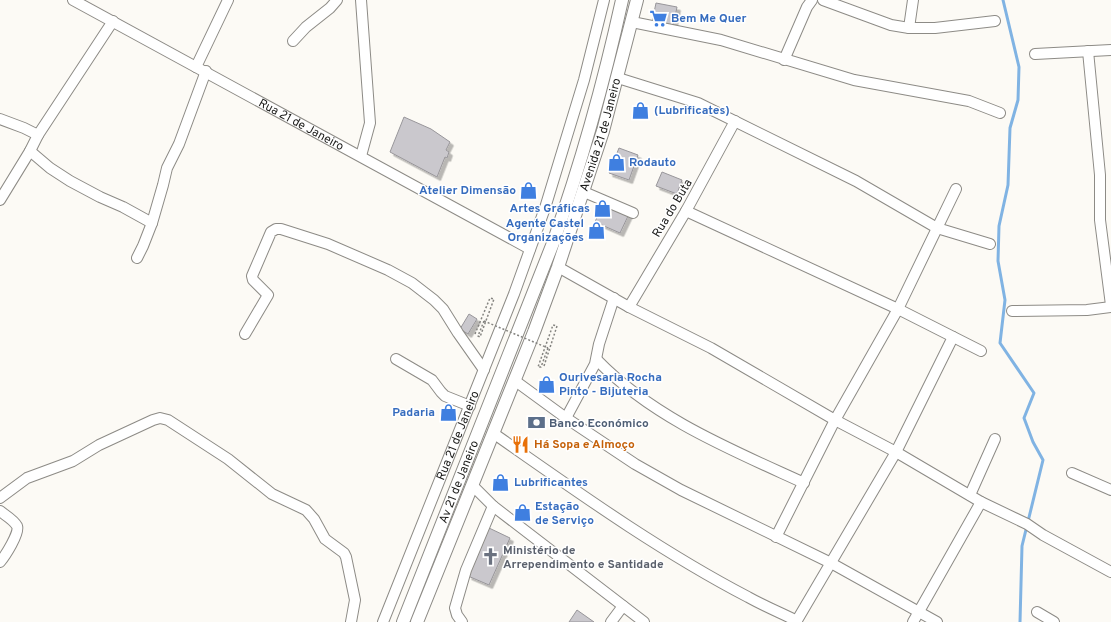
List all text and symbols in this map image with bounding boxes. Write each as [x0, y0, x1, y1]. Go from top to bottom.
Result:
supermarket icon: Bem Me Quer [648, 8, 668, 28]
place label: Bem Me Quer [671, 11, 746, 27]
street label: Avenida 21 de Janeiro [577, 76, 625, 194]
street label: Rua 21 de Janeiro [255, 96, 347, 155]
shop icon: (Lubrificates) [631, 100, 651, 120]
place label: (Lubrificates) [654, 103, 730, 119]
shop icon: Rodauto [606, 152, 626, 172]
place label: Rodauto [629, 155, 676, 171]
street label: Rua do Buta [649, 176, 697, 241]
shop icon: Atelier Dimensão [519, 180, 539, 200]
place label: Atelier Dimensão [419, 183, 516, 199]
shop icon: Artes Gráficas [593, 198, 613, 218]
place label: Artes Gráficas [510, 201, 590, 217]
place label: Agente Castel Organizações [506, 216, 584, 246]
shop icon: Agente Castel Organizações [587, 220, 607, 240]
place label: Ourivesaria Rocha Pinto - Bijuteria [559, 370, 662, 400]
shop icon: Ourivesaria Rocha Pinto - Bijuteria [536, 374, 556, 394]
street label: Rua 21 de Janeiro [433, 388, 484, 483]
shop icon: Padaria [438, 402, 458, 422]
place label: Padaria [392, 405, 435, 421]
bank icon: Banco Económico [526, 413, 546, 433]
place label: Banco Económico [549, 416, 649, 432]
restaurant icon: Há Sopa e Almoço [511, 434, 531, 454]
place label: Há Sopa e Almoço [534, 437, 635, 453]
street label: Av 21 de Janeiro [436, 438, 483, 526]
shop icon: Lubrificantes [491, 472, 511, 492]
place label: Lubrificantes [514, 475, 588, 491]
place label: Estação de Serviço [535, 499, 594, 529]
shop icon: Estação de Serviço [512, 503, 532, 523]
place label: Ministério de Arrependimento e Santidade [503, 543, 664, 573]
church icon: Ministério de Arrependimento e Santidade [480, 547, 500, 567]

